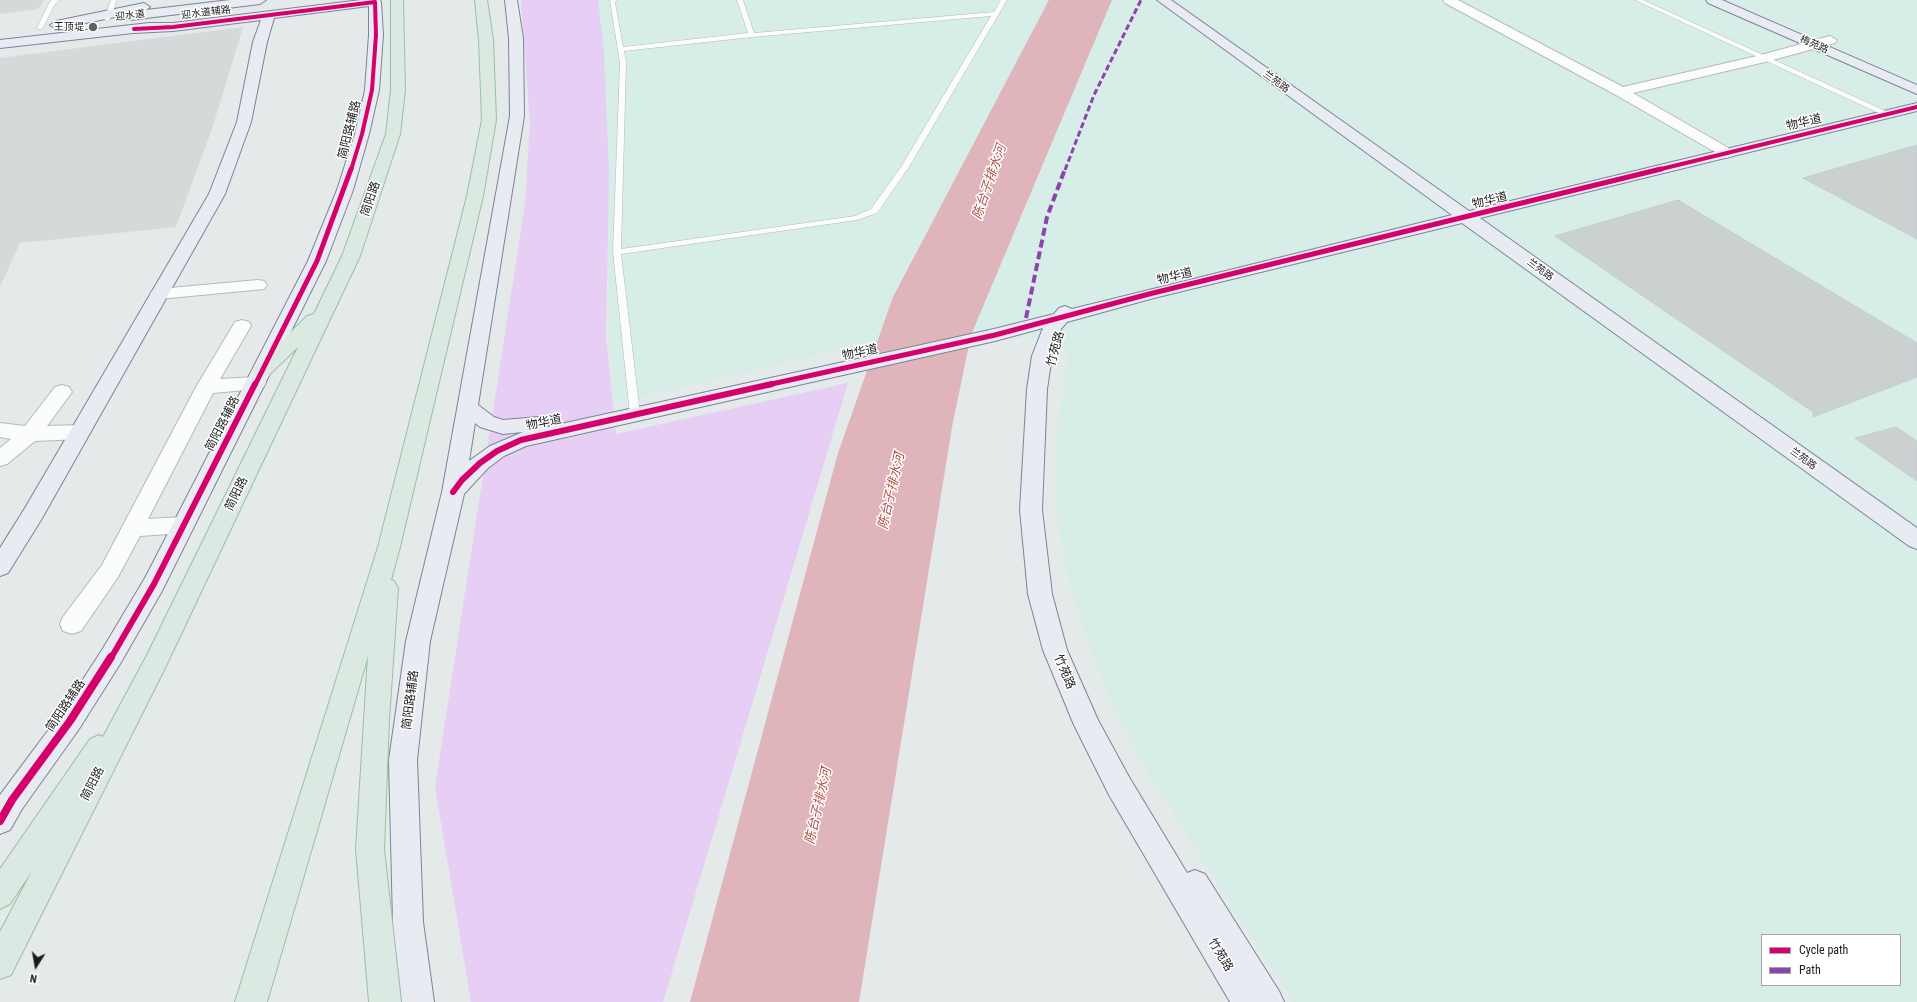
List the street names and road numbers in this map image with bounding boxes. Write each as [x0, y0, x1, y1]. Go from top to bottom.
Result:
street label: 迎水道辅路 [180, 4, 232, 22]
street label: 迎水道 [114, 8, 146, 24]
street label: 梅苑路 [1798, 33, 1830, 57]
street label: 兰苑路 [1260, 68, 1292, 96]
street label: 简阳路辅路 [336, 99, 364, 161]
street label: 物华道 [1785, 112, 1823, 134]
street label: 简阳路 [358, 180, 384, 218]
street label: 物华道 [1471, 190, 1509, 212]
street label: 兰苑路 [1524, 256, 1556, 284]
street label: 物华道 [1156, 266, 1194, 288]
street label: 竹苑路 [1044, 330, 1068, 368]
street label: 物华道 [841, 342, 879, 364]
street label: 简阳路辅路 [203, 394, 243, 454]
street label: 物华道 [525, 412, 563, 434]
street label: 兰苑路 [1787, 445, 1819, 473]
street label: 简阳路 [223, 475, 251, 513]
street label: 竹苑路 [1050, 653, 1078, 691]
street label: 简阳路辅路 [400, 669, 422, 731]
street label: 简阳路辅路 [43, 677, 89, 735]
street label: 简阳路 [78, 765, 108, 803]
street label: 竹苑路 [1205, 936, 1235, 974]

